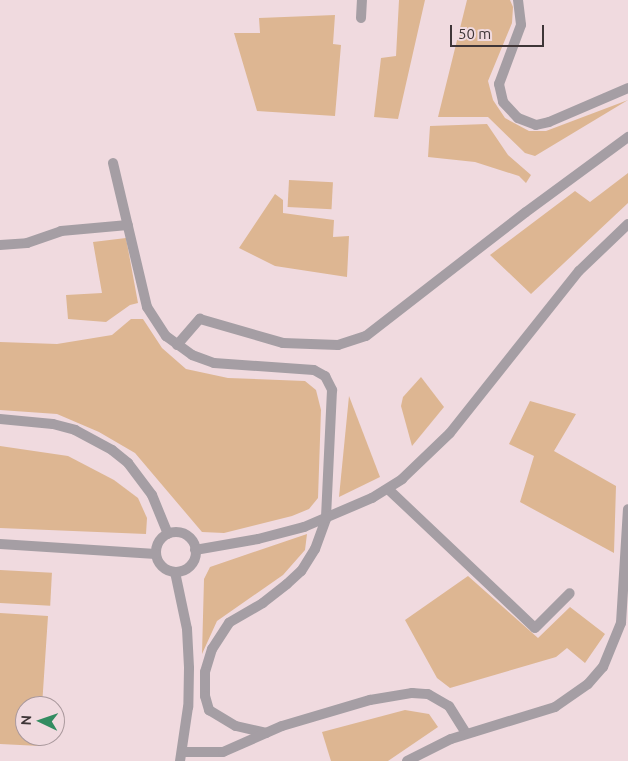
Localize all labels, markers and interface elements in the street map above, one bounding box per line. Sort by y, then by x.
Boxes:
scale bar [453,15,547,47]
text: 50 m [458,25,491,42]
north arrow [15,696,65,746]
text: N [18,715,34,726]

